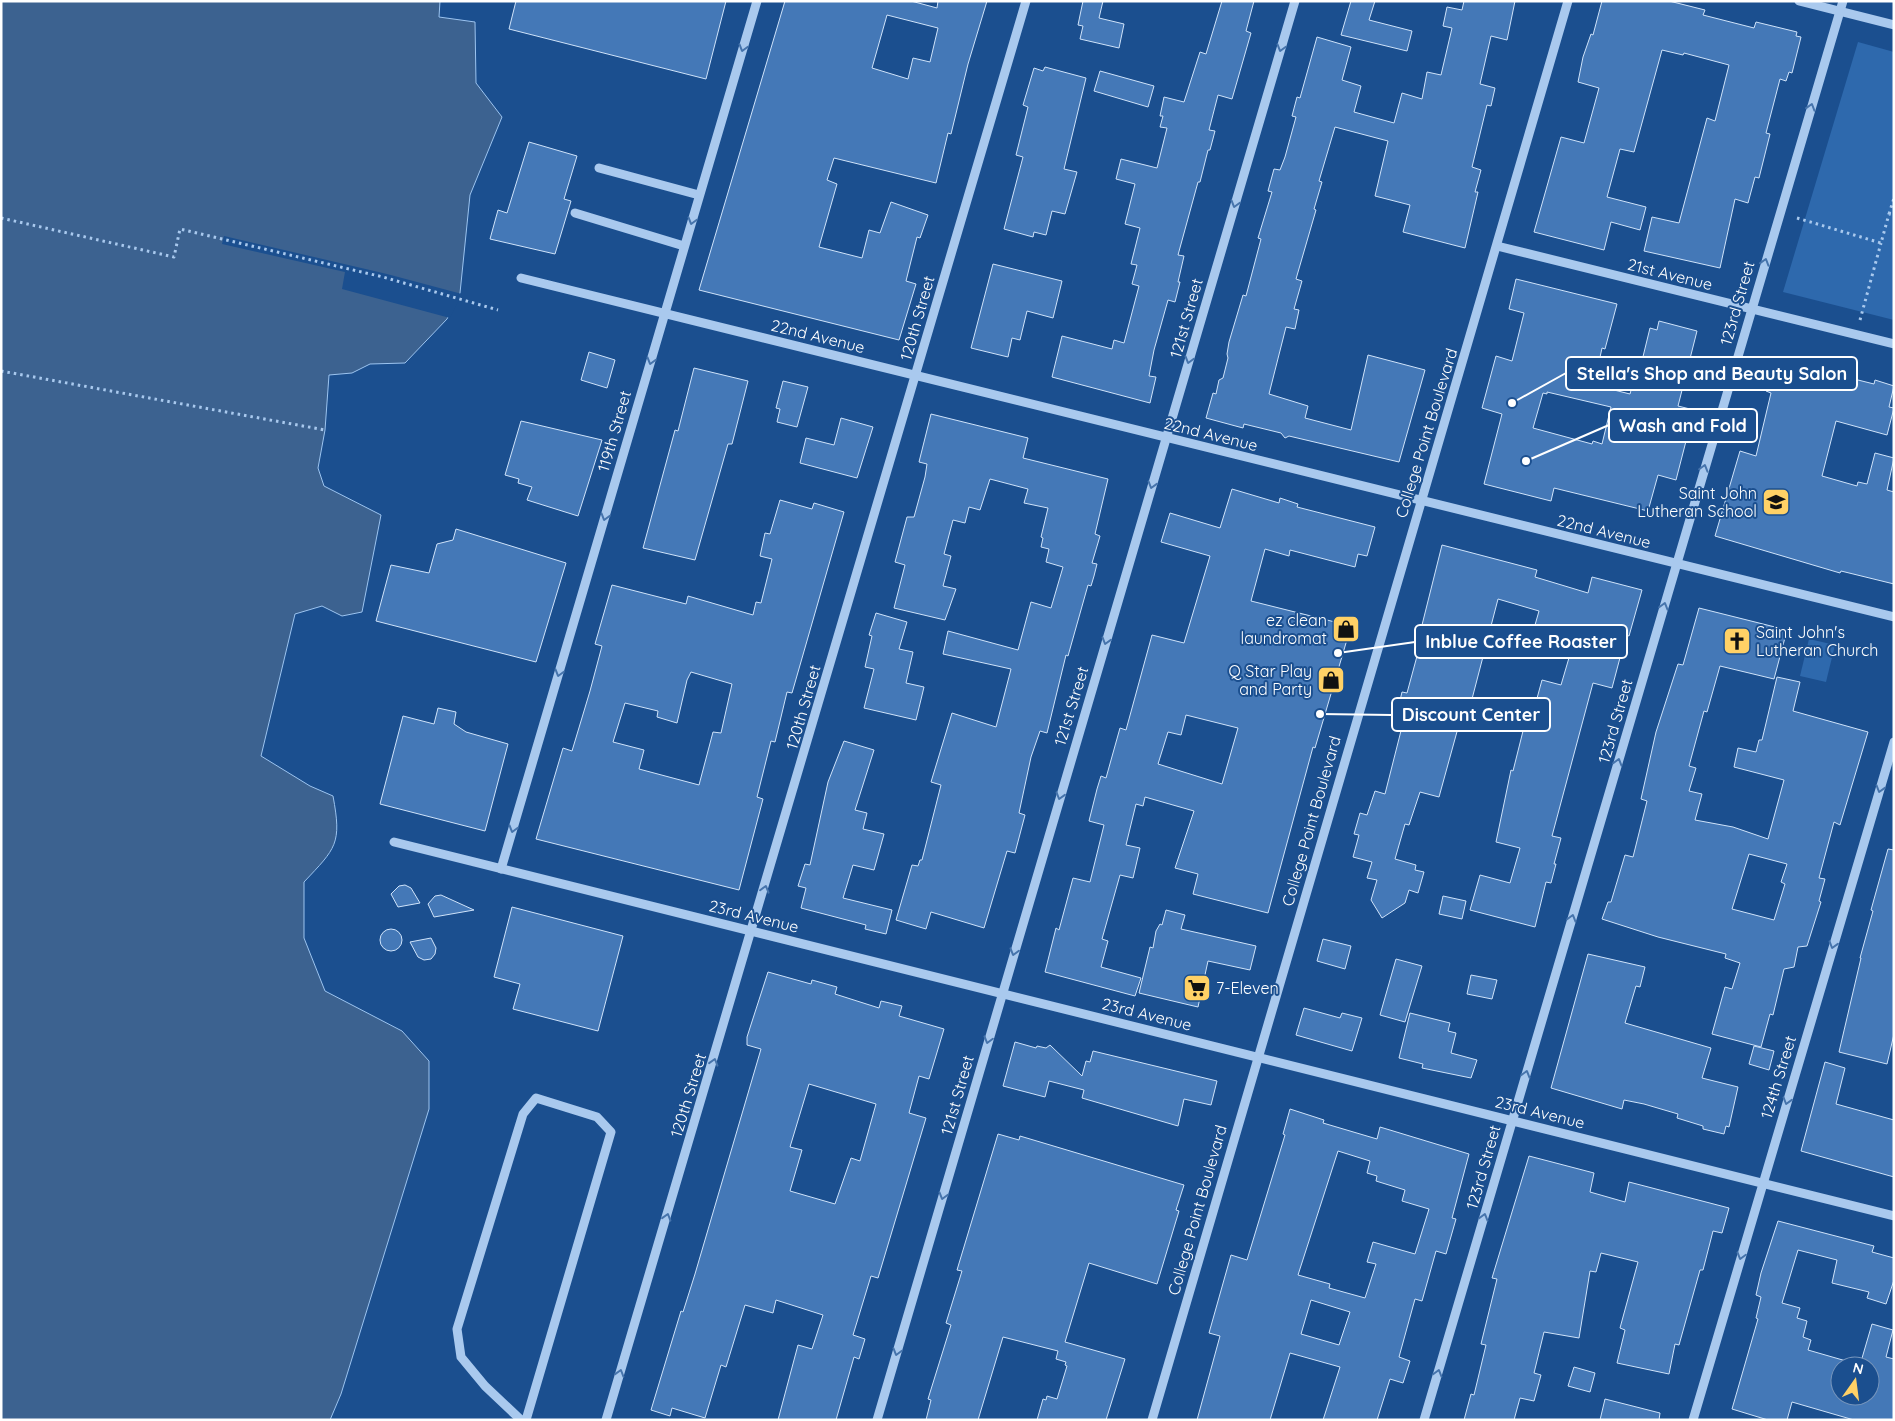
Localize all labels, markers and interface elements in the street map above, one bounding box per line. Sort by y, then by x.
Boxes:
one-way arrow [738,43,748,52]
one-way arrow [1277,43,1287,52]
one-way arrow [1806,103,1816,111]
one-way arrow [1231,199,1241,207]
one-way arrow [687,216,697,224]
street label: 21st Avenue [1625,254,1715,294]
street label: 123rd Street [1715,259,1759,347]
one-way arrow [1759,259,1769,267]
street label: 120th Street [895,273,939,363]
street label: 121st Street [1165,276,1207,360]
street label: 22nd Avenue [769,315,867,357]
street label: College Point Boulevard [1391,346,1461,520]
one-way arrow [1185,355,1195,363]
one-way arrow [646,356,656,365]
callout: Stella's Shop and Beauty Salon [1566,357,1857,390]
text: Stella's Shop and Beauty Salon [1577,362,1847,385]
street label: 119th Street [593,388,635,474]
callout: Wash and Fold [1609,409,1757,442]
street label: 22nd Avenue [1162,413,1260,455]
text: Wash and Fold [1619,414,1747,437]
one-way arrow [1699,464,1709,472]
one-way arrow [1148,480,1158,488]
place label: Saint John Lutheran School [1637,483,1757,521]
school or university icon: Saint John Lutheran School [1761,487,1791,517]
street label: 22nd Avenue [1555,510,1653,552]
one-way arrow [600,512,610,520]
one-way arrow [1658,603,1668,611]
place label: ez clean laundromat [1241,610,1327,648]
shop icon: ez clean laundromat [1331,614,1361,644]
place label: Saint John's Lutheran Church [1756,622,1878,660]
callout: Inblue Coffee Roaster [1415,625,1627,658]
church icon: Saint John's Lutheran Church [1722,626,1752,656]
text: Inblue Coffee Roaster [1425,630,1617,653]
one-way arrow [1102,636,1112,644]
place label: Q Star Play and Party [1229,661,1312,699]
street label: 120th Street [781,662,825,752]
street label: 121st Street [1049,664,1093,748]
shop icon: Q Star Play and Party [1316,665,1346,695]
one-way arrow [554,668,564,676]
street label: 123rd Street [1593,677,1637,765]
callout: Discount Center [1392,698,1550,731]
text: Discount Center [1402,703,1540,726]
street label: College Point Boulevard [1277,734,1345,908]
one-way arrow [1612,758,1622,767]
one-way arrow [1875,785,1885,793]
one-way arrow [1055,792,1065,800]
one-way arrow [508,824,518,832]
one-way arrow [759,885,769,894]
street label: 23rd Avenue [707,895,801,937]
one-way arrow [1566,914,1576,923]
one-way arrow [1829,940,1839,949]
one-way arrow [1009,948,1019,956]
supermarket icon: 7-Eleven [1182,973,1212,1003]
place label: 7-Eleven [1216,978,1279,998]
street label: 23rd Avenue [1100,993,1194,1035]
street label: 124th Street [1756,1033,1800,1121]
one-way arrow [984,1036,994,1044]
street label: 120th Street [666,1051,710,1139]
street label: 121st Street [936,1053,978,1137]
one-way arrow [708,1058,718,1066]
one-way arrow [1520,1070,1530,1078]
street label: 23rd Avenue [1493,1091,1587,1133]
one-way arrow [1782,1096,1792,1104]
street label: College Point Boulevard [1163,1123,1231,1297]
street label: 123rd Street [1461,1123,1505,1211]
one-way arrow [938,1191,948,1200]
one-way arrow [1478,1213,1488,1222]
one-way arrow [662,1214,672,1222]
one-way arrow [1736,1252,1746,1260]
one-way arrow [892,1347,902,1356]
north arrow [1830,1356,1880,1406]
text: N [1851,1358,1865,1378]
one-way arrow [615,1369,625,1378]
one-way arrow [1433,1369,1443,1378]

